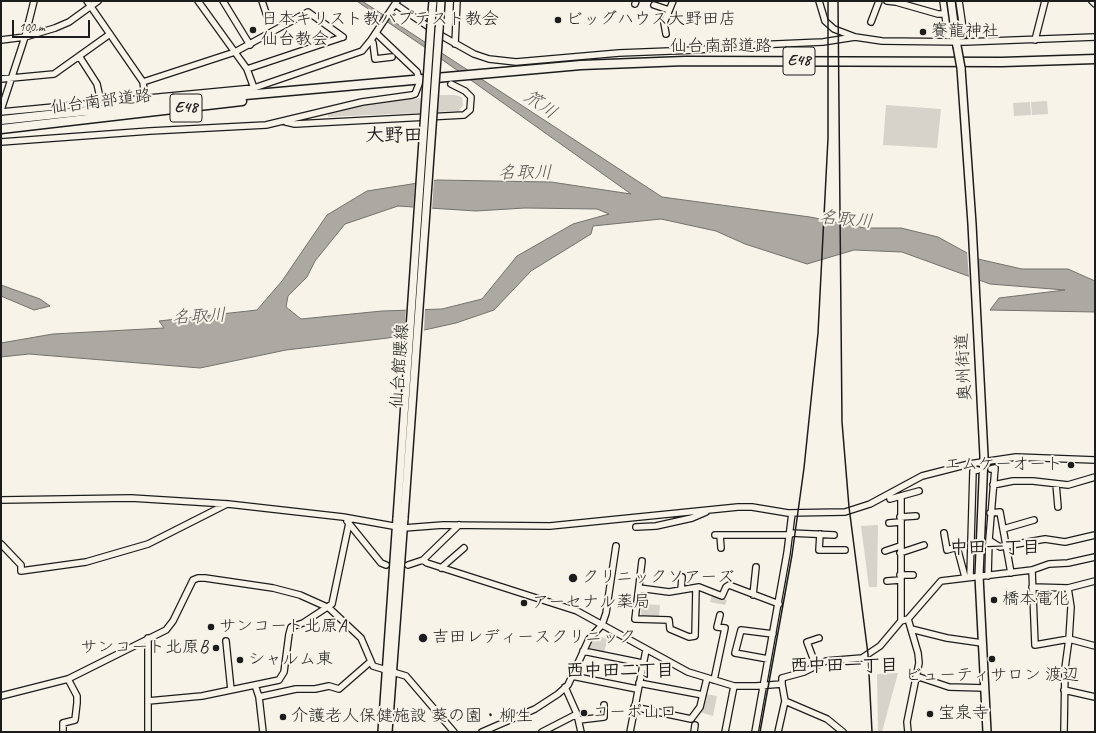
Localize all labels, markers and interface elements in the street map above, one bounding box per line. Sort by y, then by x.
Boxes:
place label: 日本キリスト教バプテスト教会 仙台教会 [261,10,499,50]
place label: ビッグハウス大野田店 [566,10,736,30]
scale bar [14,12,92,38]
marker: ビッグハウス大野田店 [553,15,563,25]
text: 100 m [19,19,45,35]
place label: 賽龍神社 [931,22,999,42]
marker: 日本キリスト教バプテスト教会 仙台教会 [248,25,258,35]
marker: 賽龍神社 [918,27,928,37]
street label: 仙台南部道路 [670,37,772,57]
road number: E48 [783,47,815,75]
street label: 仙台南部道路 [49,86,153,118]
water label: 笊川 [519,86,561,124]
road number: E48 [170,94,202,122]
district label: 大野田 [366,125,422,147]
water label: 名取川 [498,162,552,184]
water label: 名取川 [818,207,874,233]
water label: 名取川 [171,305,227,329]
street label: 仙台館腰線 [387,323,413,409]
street label: 奥州街道 [952,333,976,401]
place label: エムケーオート [944,455,1063,475]
marker: エムケーオート [1066,460,1076,470]
district label: 中田一丁目 [950,537,1040,559]
place label: クリニックソアーズ [582,568,734,588]
marker: クリニックソアーズ [567,572,579,584]
place label: 橋本電化 [1002,590,1070,610]
place label: アーセナル薬局 [532,593,650,613]
marker: 橋本電化 [989,595,999,605]
marker: アーセナル薬局 [519,598,529,608]
place label: サンコート北原A [219,617,347,637]
marker: サンコート北原A [206,622,216,632]
place label: 吉田レディースクリニック [432,628,636,648]
marker: 吉田レディースクリニック [417,632,429,644]
place label: サンコート北原B [80,638,208,658]
marker: サンコート北原B [211,643,221,653]
place label: シャルム東 [248,650,333,670]
marker: ビューティサロン 渡辺 [987,654,997,664]
marker: シャルム東 [235,655,245,665]
district label: 西中田一丁目 [790,655,898,677]
district label: 西中田二丁目 [566,660,674,682]
place label: ビューティサロン 渡辺 [905,666,1079,686]
place label: コーポ山口 [592,703,677,723]
place label: 宝泉寺 [938,704,989,724]
place label: 介護老人保健施設 葵の園・柳生 [291,707,533,727]
marker: コーポ山口 [579,708,589,718]
marker: 宝泉寺 [925,709,935,719]
marker: 介護老人保健施設 葵の園・柳生 [278,712,288,722]

